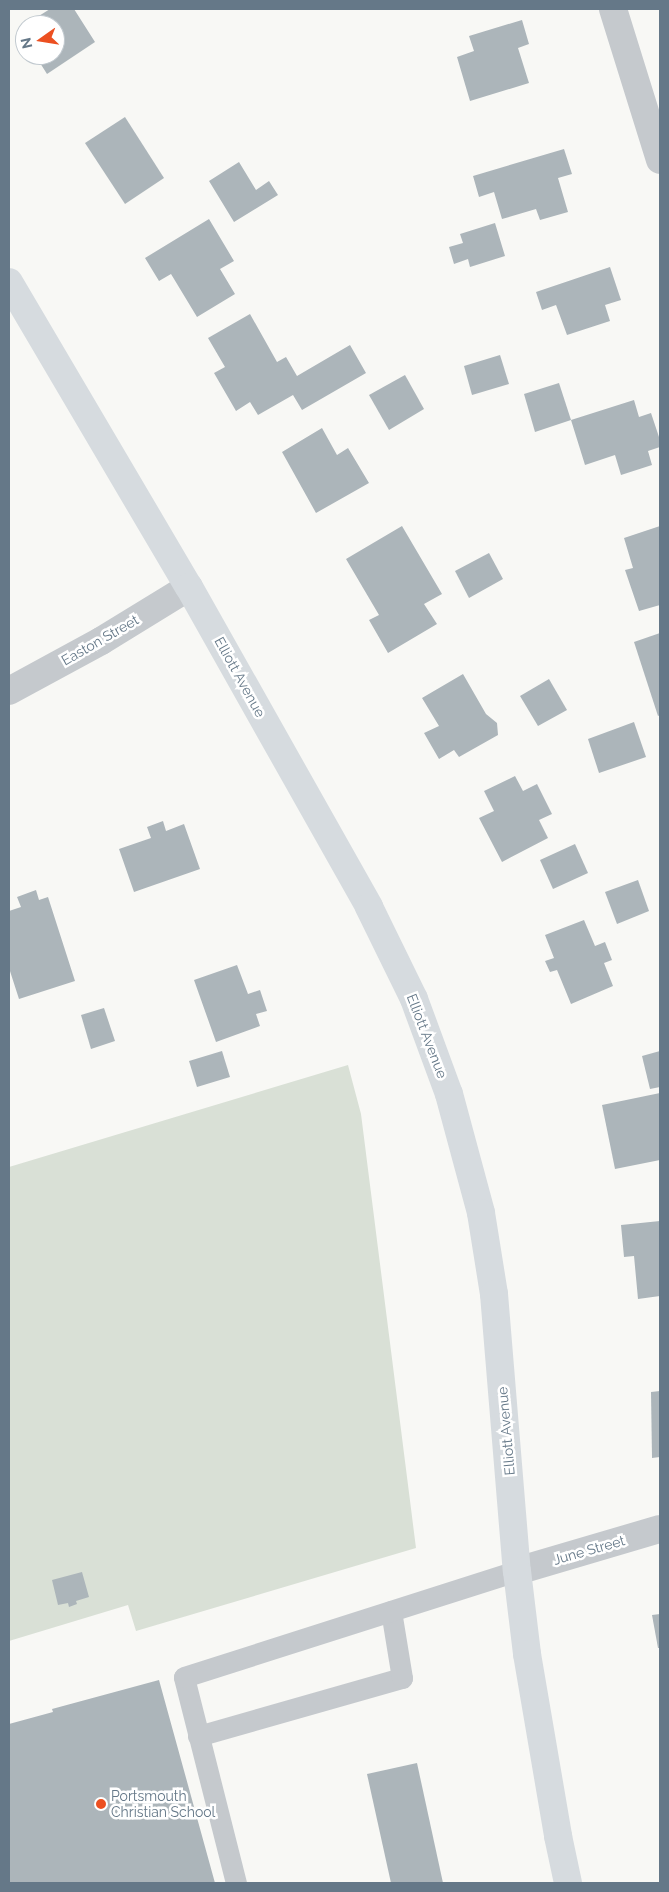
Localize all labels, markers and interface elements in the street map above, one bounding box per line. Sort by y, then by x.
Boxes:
north arrow [15,15,65,65]
text: N [17,36,35,50]
street label: Easton Street [58,611,142,669]
street label: Elliott Avenue [211,634,269,720]
street label: Elliott Avenue [403,991,451,1081]
street label: Elliott Avenue [494,1386,518,1476]
street label: June Street [551,1532,627,1568]
place label: Portsmouth Christian School [111,1788,215,1820]
marker: Portsmouth Christian School [95,1798,107,1810]

